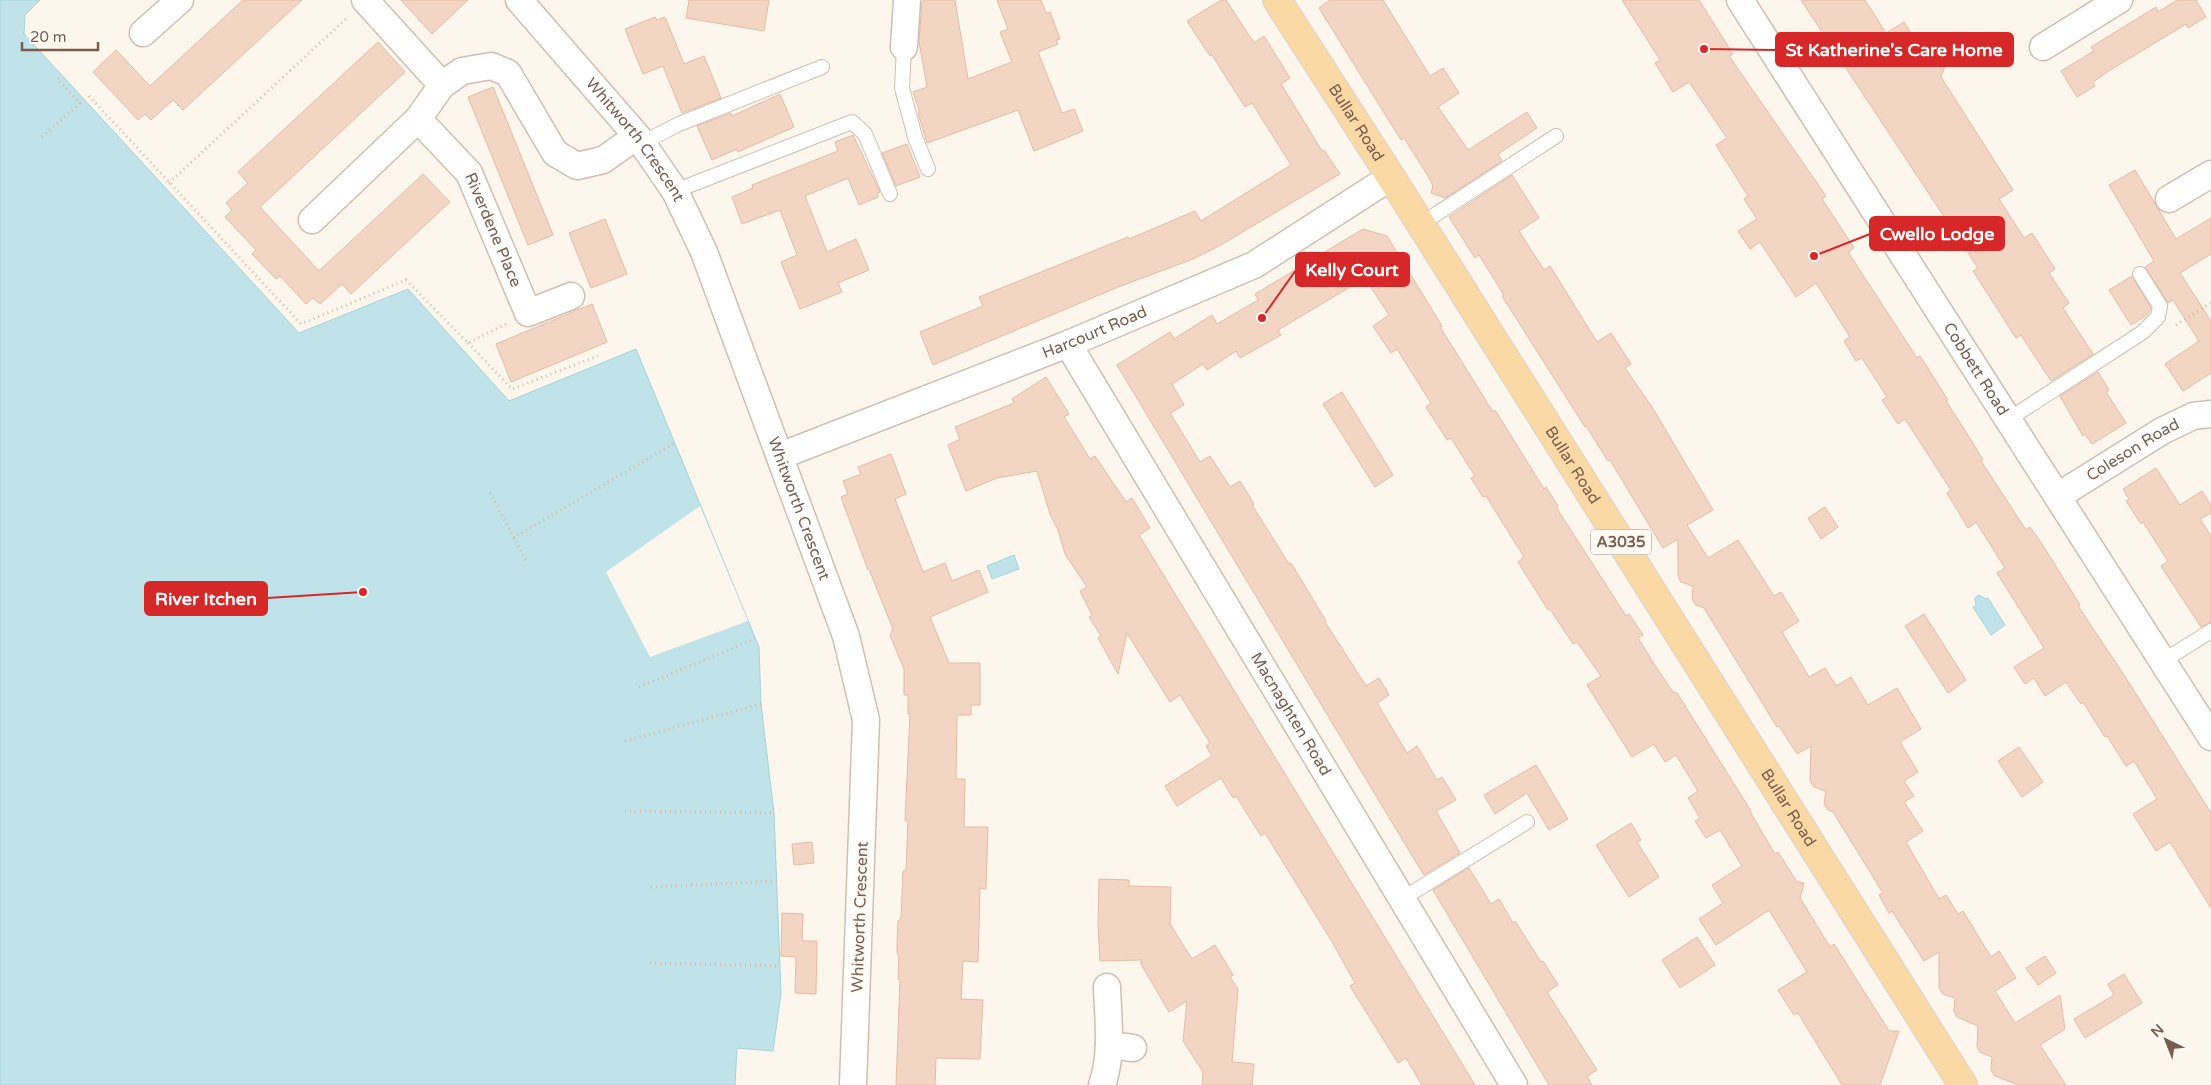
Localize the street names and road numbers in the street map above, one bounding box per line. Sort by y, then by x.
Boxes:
street label: Whitworth Crescent [581,74,689,205]
street label: Bullar Road [1324,80,1388,165]
street label: Riverdene Place [460,170,526,290]
street label: Harcourt Road [1039,302,1150,363]
street label: Cobbett Road [1939,319,2013,419]
street label: Coleson Road [2083,414,2183,486]
street label: Bullar Road [1540,422,1604,508]
street label: Whitworth Crescent [763,434,835,583]
road number: A3035 [1591,530,1651,554]
street label: Macnaghten Road [1246,649,1336,780]
street label: Bullar Road [1756,765,1820,850]
street label: Whitworth Crescent [847,841,873,993]

